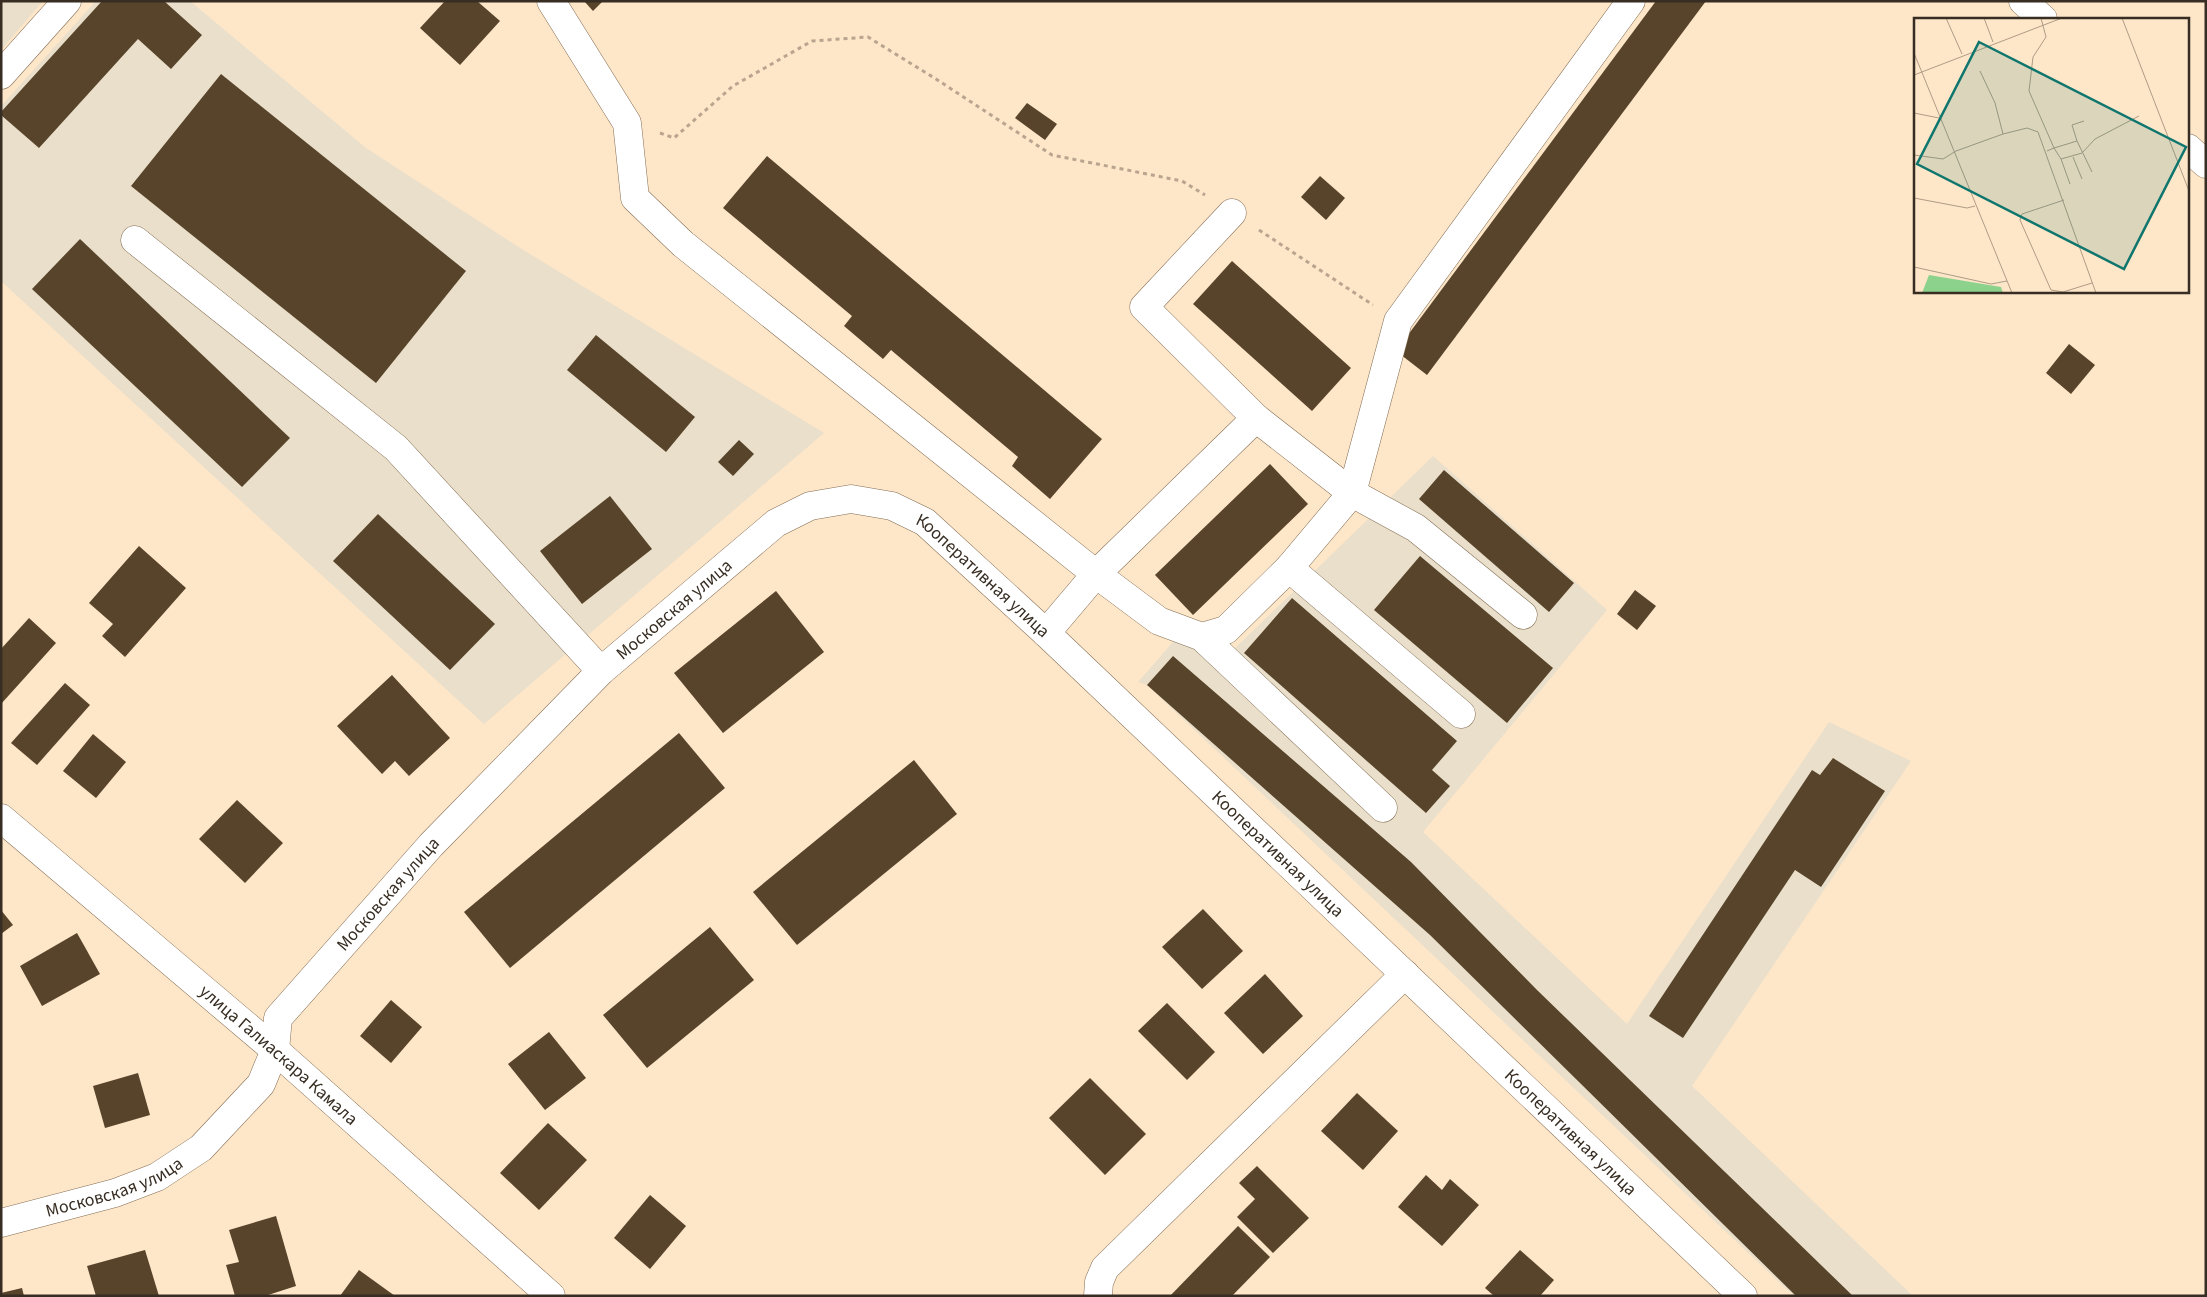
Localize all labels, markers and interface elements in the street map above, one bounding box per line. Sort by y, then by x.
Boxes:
inset map [1914,18,2190,292]
street label: Кооперативная улица [912,507,1055,644]
street label: Московская улица [611,553,738,666]
street label: Кооперативная улица [1206,785,1350,923]
street label: Московская улица [331,831,445,957]
street label: улица Галиаскара Камала [194,979,363,1131]
street label: Кооперативная улица [1499,1064,1642,1202]
street label: Московская улица [43,1151,188,1224]

